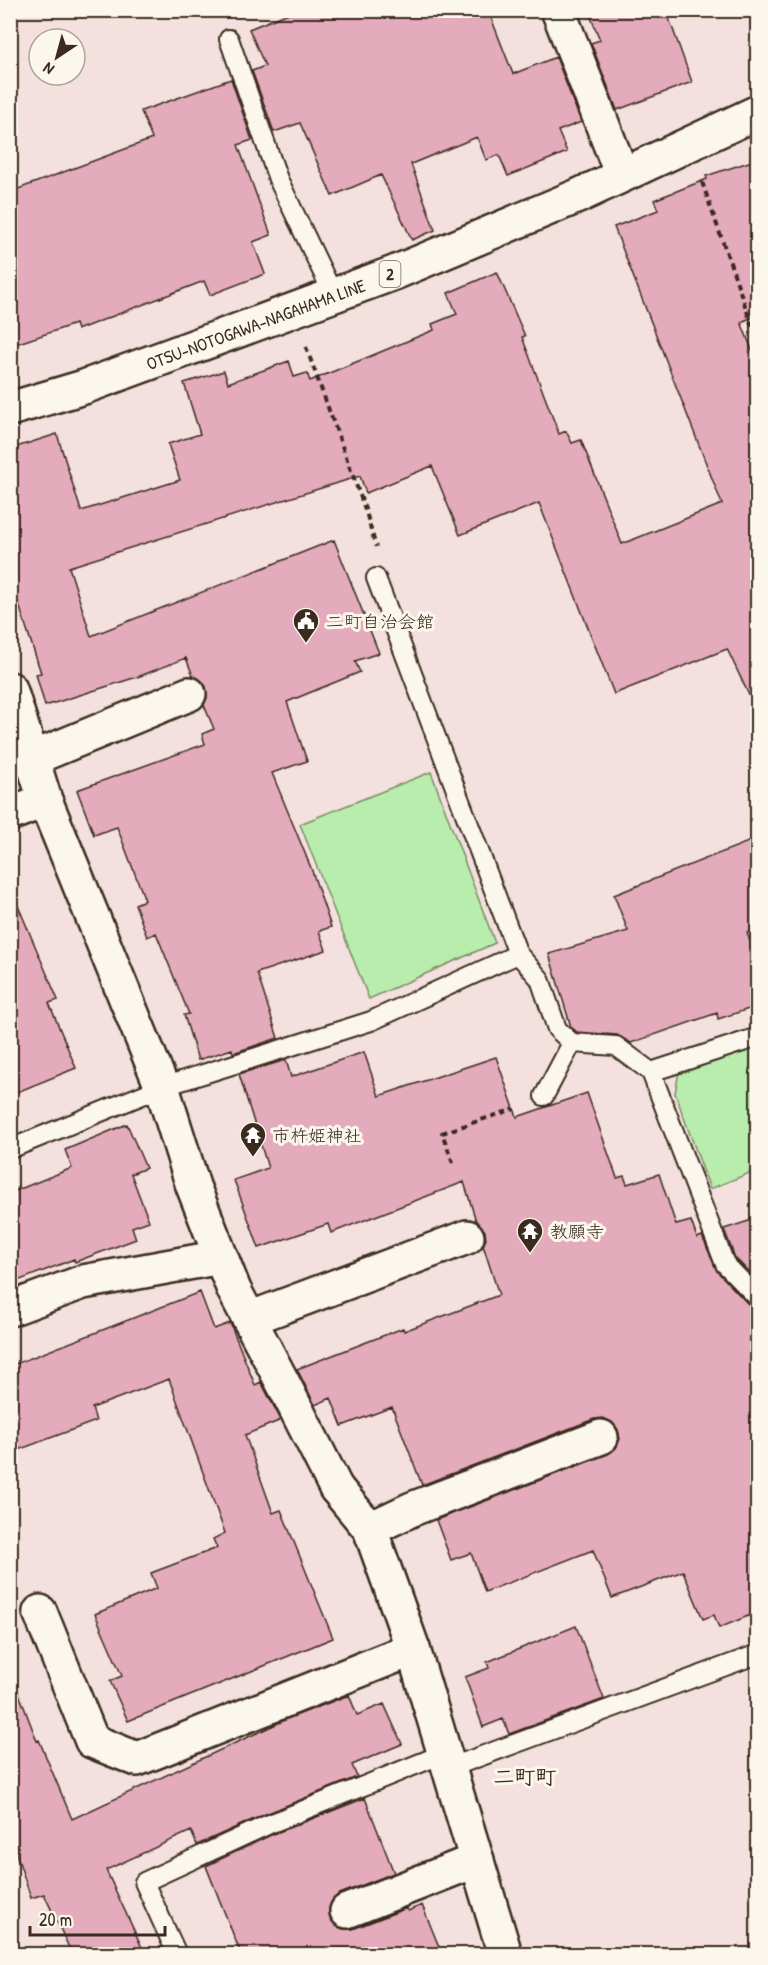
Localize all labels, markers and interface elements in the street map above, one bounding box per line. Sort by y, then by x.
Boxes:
north arrow [27,27,87,87]
text: N [38,57,58,81]
road number: 2 [380,261,400,287]
street label: OTSU-NOTOGAWA-NAGAHAMA LINE [142,272,369,376]
public building icon: 二町自治会館 [291,606,321,644]
place label: 二町自治会館 [326,609,434,634]
temple icon: 市杵姫神社 [238,1120,268,1158]
place label: 市杵姫神社 [272,1123,362,1148]
temple icon: 教願寺 [515,1216,545,1254]
place label: 教願寺 [550,1219,604,1244]
district label: 二町町 [494,1762,557,1791]
scale bar [30,1899,165,1937]
text: 20 m [39,1907,72,1932]

